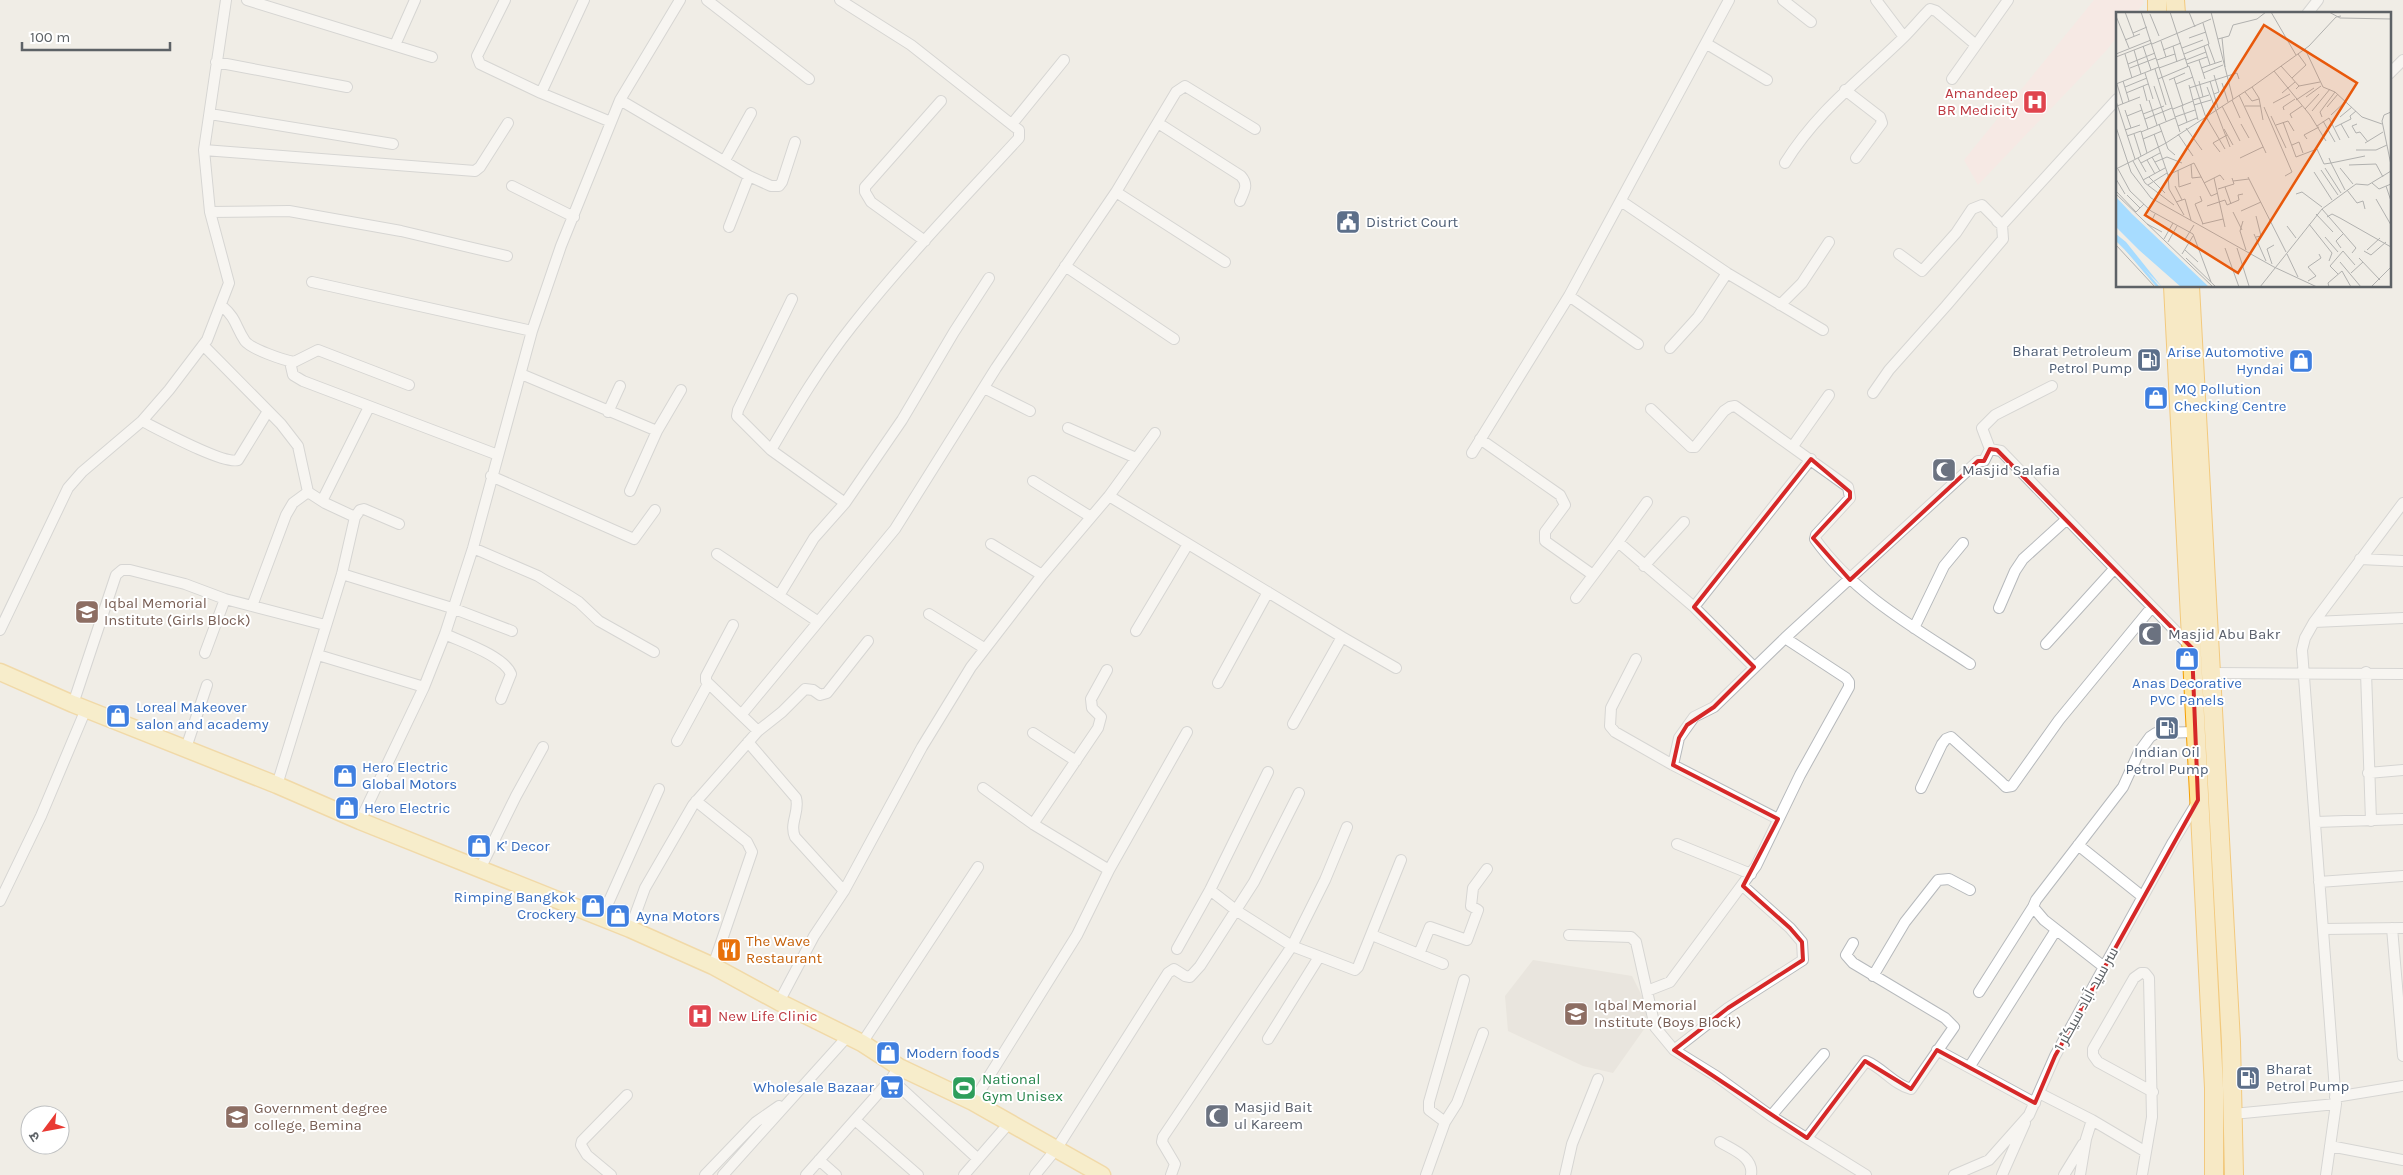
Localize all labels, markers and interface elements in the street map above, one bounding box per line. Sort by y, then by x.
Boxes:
inset map [2116,12,2390,288]
scale bar [22,20,170,52]
text: 100 m [30,28,70,46]
place label: Amandeep BR Medicity [1937,84,2018,119]
hospital icon: Amandeep BR Medicity [2022,89,2048,115]
public building icon: District Court [1335,209,1361,235]
place label: District Court [1366,213,1459,231]
place label: Bharat Petroleum Petrol Pump [2012,342,2132,377]
place label: Arise Automotive Hyndai [2167,343,2284,378]
fuel station icon: Bharat Petroleum Petrol Pump [2136,347,2162,373]
shop icon: Arise Automotive Hyndai [2288,348,2314,374]
place label: MQ Pollution Checking Centre [2174,380,2286,415]
shop icon: MQ Pollution Checking Centre [2143,385,2169,411]
mosque icon: Masjid Salafia [1931,457,1957,483]
place label: Masjid Salafia [1962,461,2060,479]
place label: Iqbal Memorial Institute (Girls Block) [104,594,251,629]
school or university icon: Iqbal Memorial Institute (Girls Block) [74,599,100,625]
mosque icon: Masjid Abu Bakr [2137,621,2163,647]
place label: Masjid Abu Bakr [2168,625,2281,643]
shop icon: Anas Decorative PVC Panels [2174,646,2200,672]
place label: Anas Decorative PVC Panels [2132,674,2242,709]
place label: Loreal Makeover salon and academy [136,698,269,733]
shop icon: Loreal Makeover salon and academy [105,703,131,729]
fuel station icon: Indian Oil Petrol Pump [2154,715,2180,741]
place label: Indian Oil Petrol Pump [2125,743,2209,778]
place label: Hero Electric Global Motors [362,758,457,793]
shop icon: Hero Electric Global Motors [332,763,358,789]
shop icon: Hero Electric [334,795,360,821]
place label: Hero Electric [364,799,450,817]
shop icon: K' Decor [466,833,492,859]
place label: K' Decor [496,837,550,855]
place label: Rimping Bangkok Crockery [454,888,576,923]
shop icon: Rimping Bangkok Crockery [580,893,606,919]
shop icon: Ayna Motors [605,903,631,929]
place label: Ayna Motors [636,907,720,925]
place label: The Wave Restaurant [746,932,822,967]
restaurant icon: The Wave Restaurant [716,937,742,963]
street label: سر سید آباد سیکٹر 1 [2050,944,2122,1054]
place label: Iqbal Memorial Institute (Boys Block) [1594,996,1741,1031]
school or university icon: Iqbal Memorial Institute (Boys Block) [1563,1001,1589,1027]
hospital icon: New Life Clinic [687,1003,713,1029]
place label: New Life Clinic [718,1007,817,1025]
shop icon: Modern foods [875,1040,901,1066]
place label: Modern foods [906,1044,1000,1062]
place label: Bharat Petrol Pump [2266,1060,2349,1095]
fuel station icon: Bharat Petrol Pump [2235,1065,2261,1091]
place label: National Gym Unisex [982,1070,1063,1105]
supermarket icon: Wholesale Bazaar [879,1074,905,1100]
sports icon: National Gym Unisex [951,1075,977,1101]
place label: Wholesale Bazaar [753,1078,875,1096]
place label: Masjid Bait ul Kareem [1234,1098,1313,1133]
place label: Government degree college, Bemina [254,1099,387,1134]
mosque icon: Masjid Bait ul Kareem [1204,1103,1230,1129]
school or university icon: Government degree college, Bemina [224,1104,250,1130]
north arrow [20,1105,70,1155]
text: उ [25,1128,44,1145]

